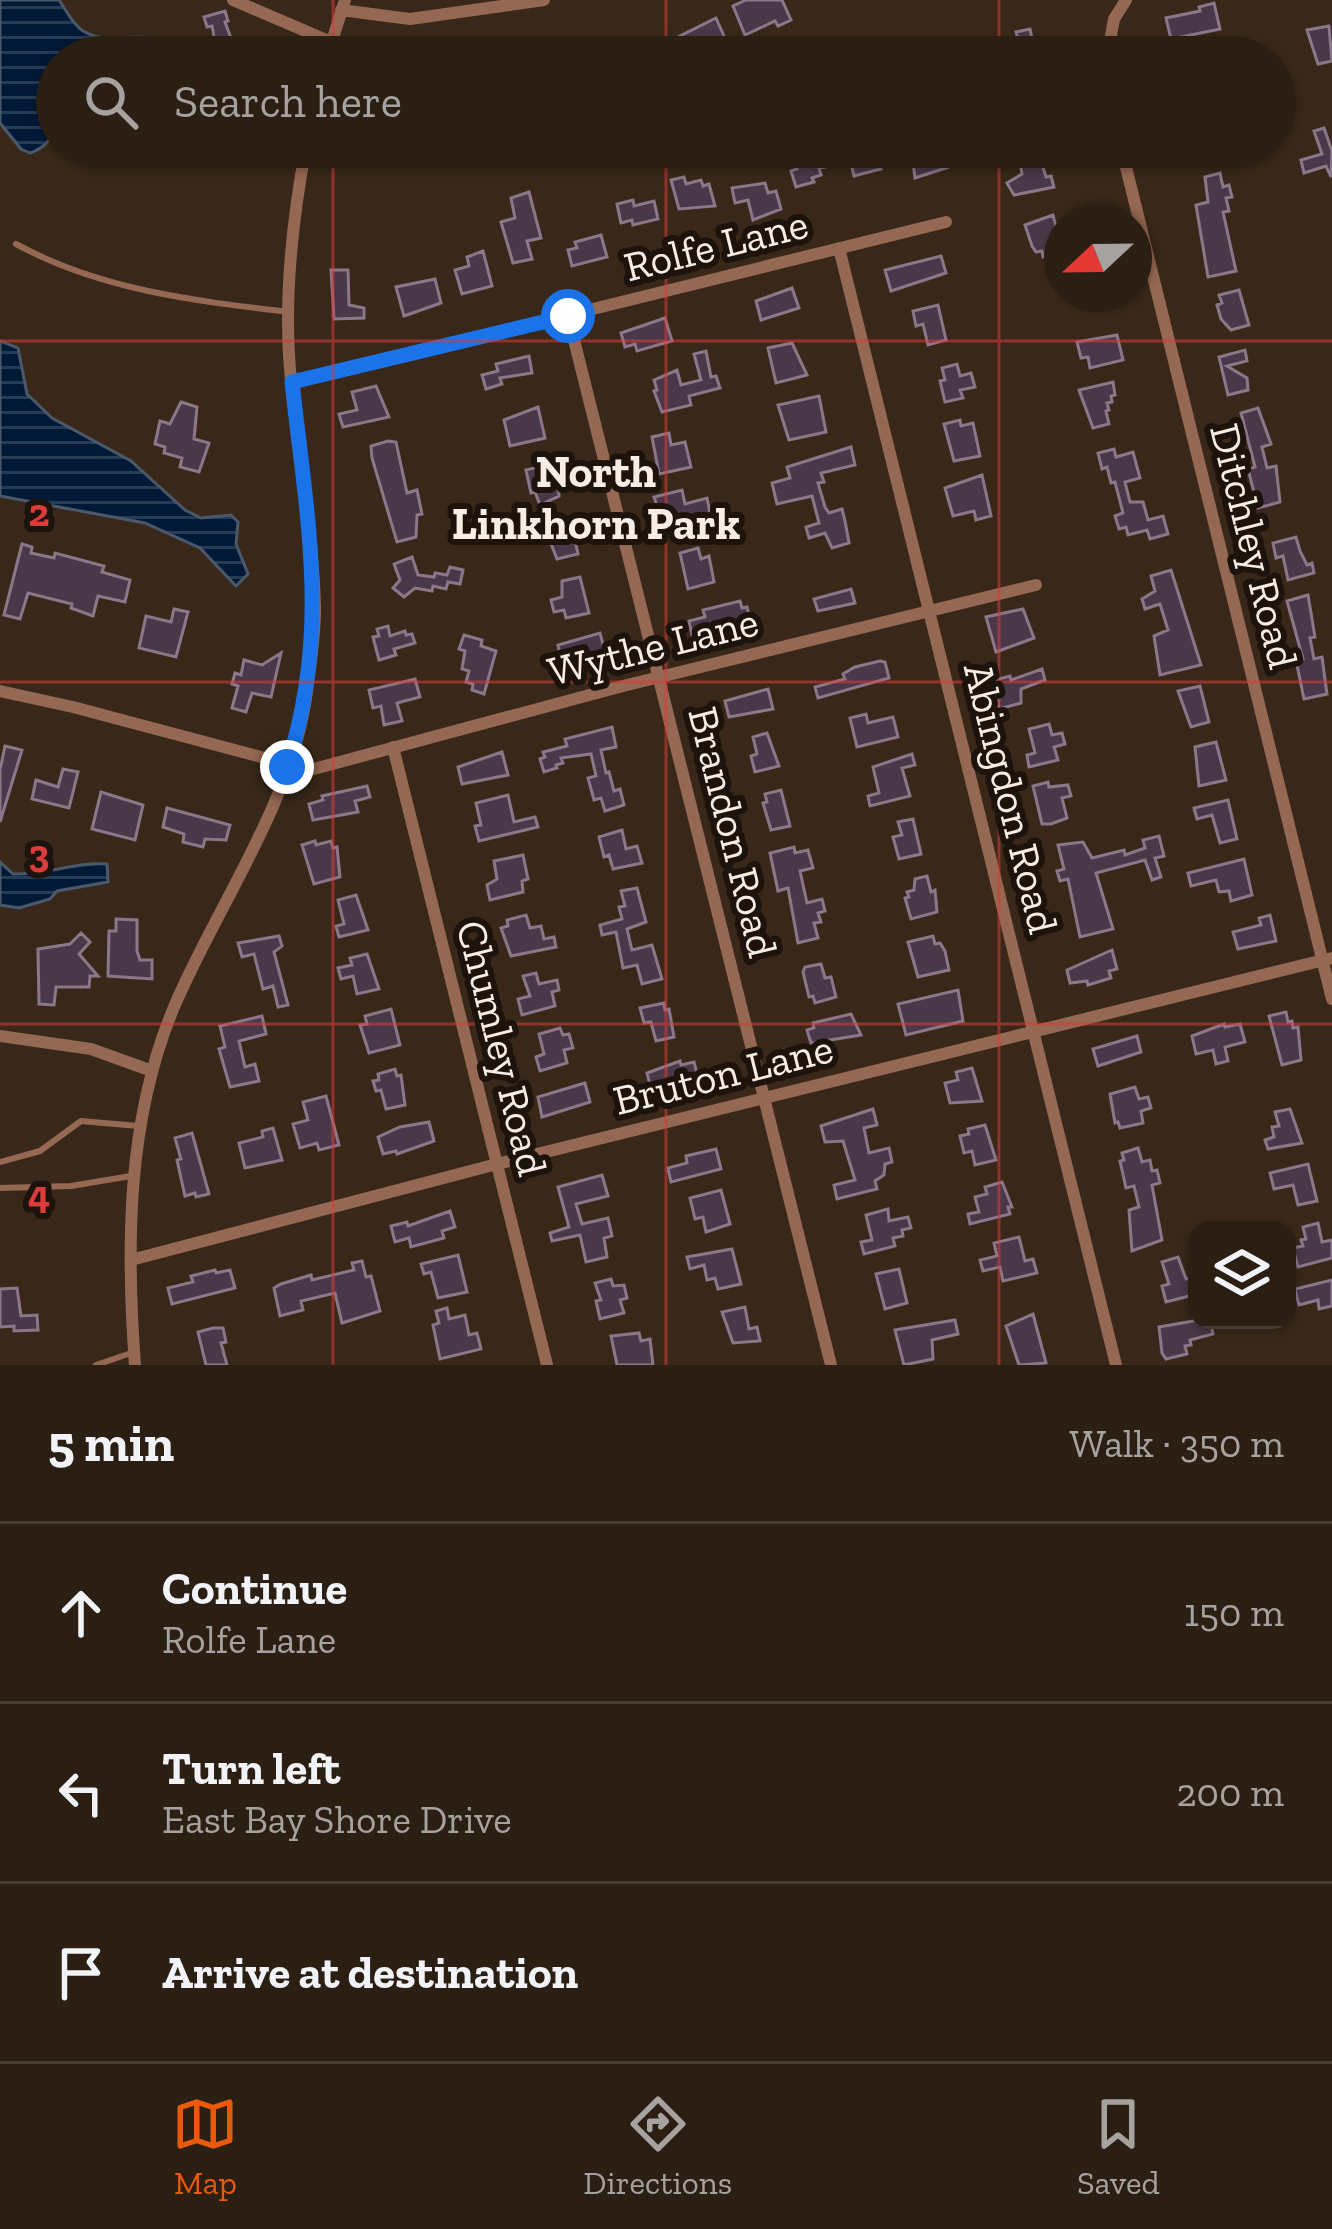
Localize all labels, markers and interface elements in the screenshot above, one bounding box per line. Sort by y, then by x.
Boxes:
search box [36,36,1296,168]
icon: search [78,69,144,135]
text: Search here [174,75,402,129]
street label: Rolfe Lane [619,198,813,292]
north arrow [1044,204,1152,312]
route start [541,289,595,343]
street label: Ditchley Road [1199,418,1309,674]
district label: North Linkhorn Park [452,445,740,551]
text: 2 [29,489,50,536]
street label: Wythe Lane [543,595,763,697]
street label: Abingdon Road [953,657,1069,939]
street label: Brandon Road [677,702,789,962]
route end [260,740,314,794]
text: 3 [29,830,49,877]
street label: Chumley Road [446,915,558,1181]
street label: Bruton Lane [608,1022,838,1126]
text: 4 [28,1171,50,1218]
map controls [1188,1221,1296,1329]
button: layers [1188,1221,1296,1329]
text: 5 min [48,1413,174,1474]
text: Walk · 350 m [1070,1420,1284,1467]
text: Continue [162,1562,347,1616]
icon: ahead [48,1580,114,1646]
text: 150 m [1184,1589,1284,1636]
text: Rolfe Lane [162,1616,336,1663]
text: Turn left [162,1742,340,1796]
icon: left [48,1760,114,1826]
text: 200 m [1176,1769,1284,1816]
text: East Bay Shore Drive [162,1796,512,1843]
icon: arrive [48,1940,114,2006]
text: Arrive at destination [162,1946,578,2000]
tab: Map [172,2091,238,2202]
tab: Directions [583,2091,732,2202]
tab: Saved [1077,2091,1160,2202]

